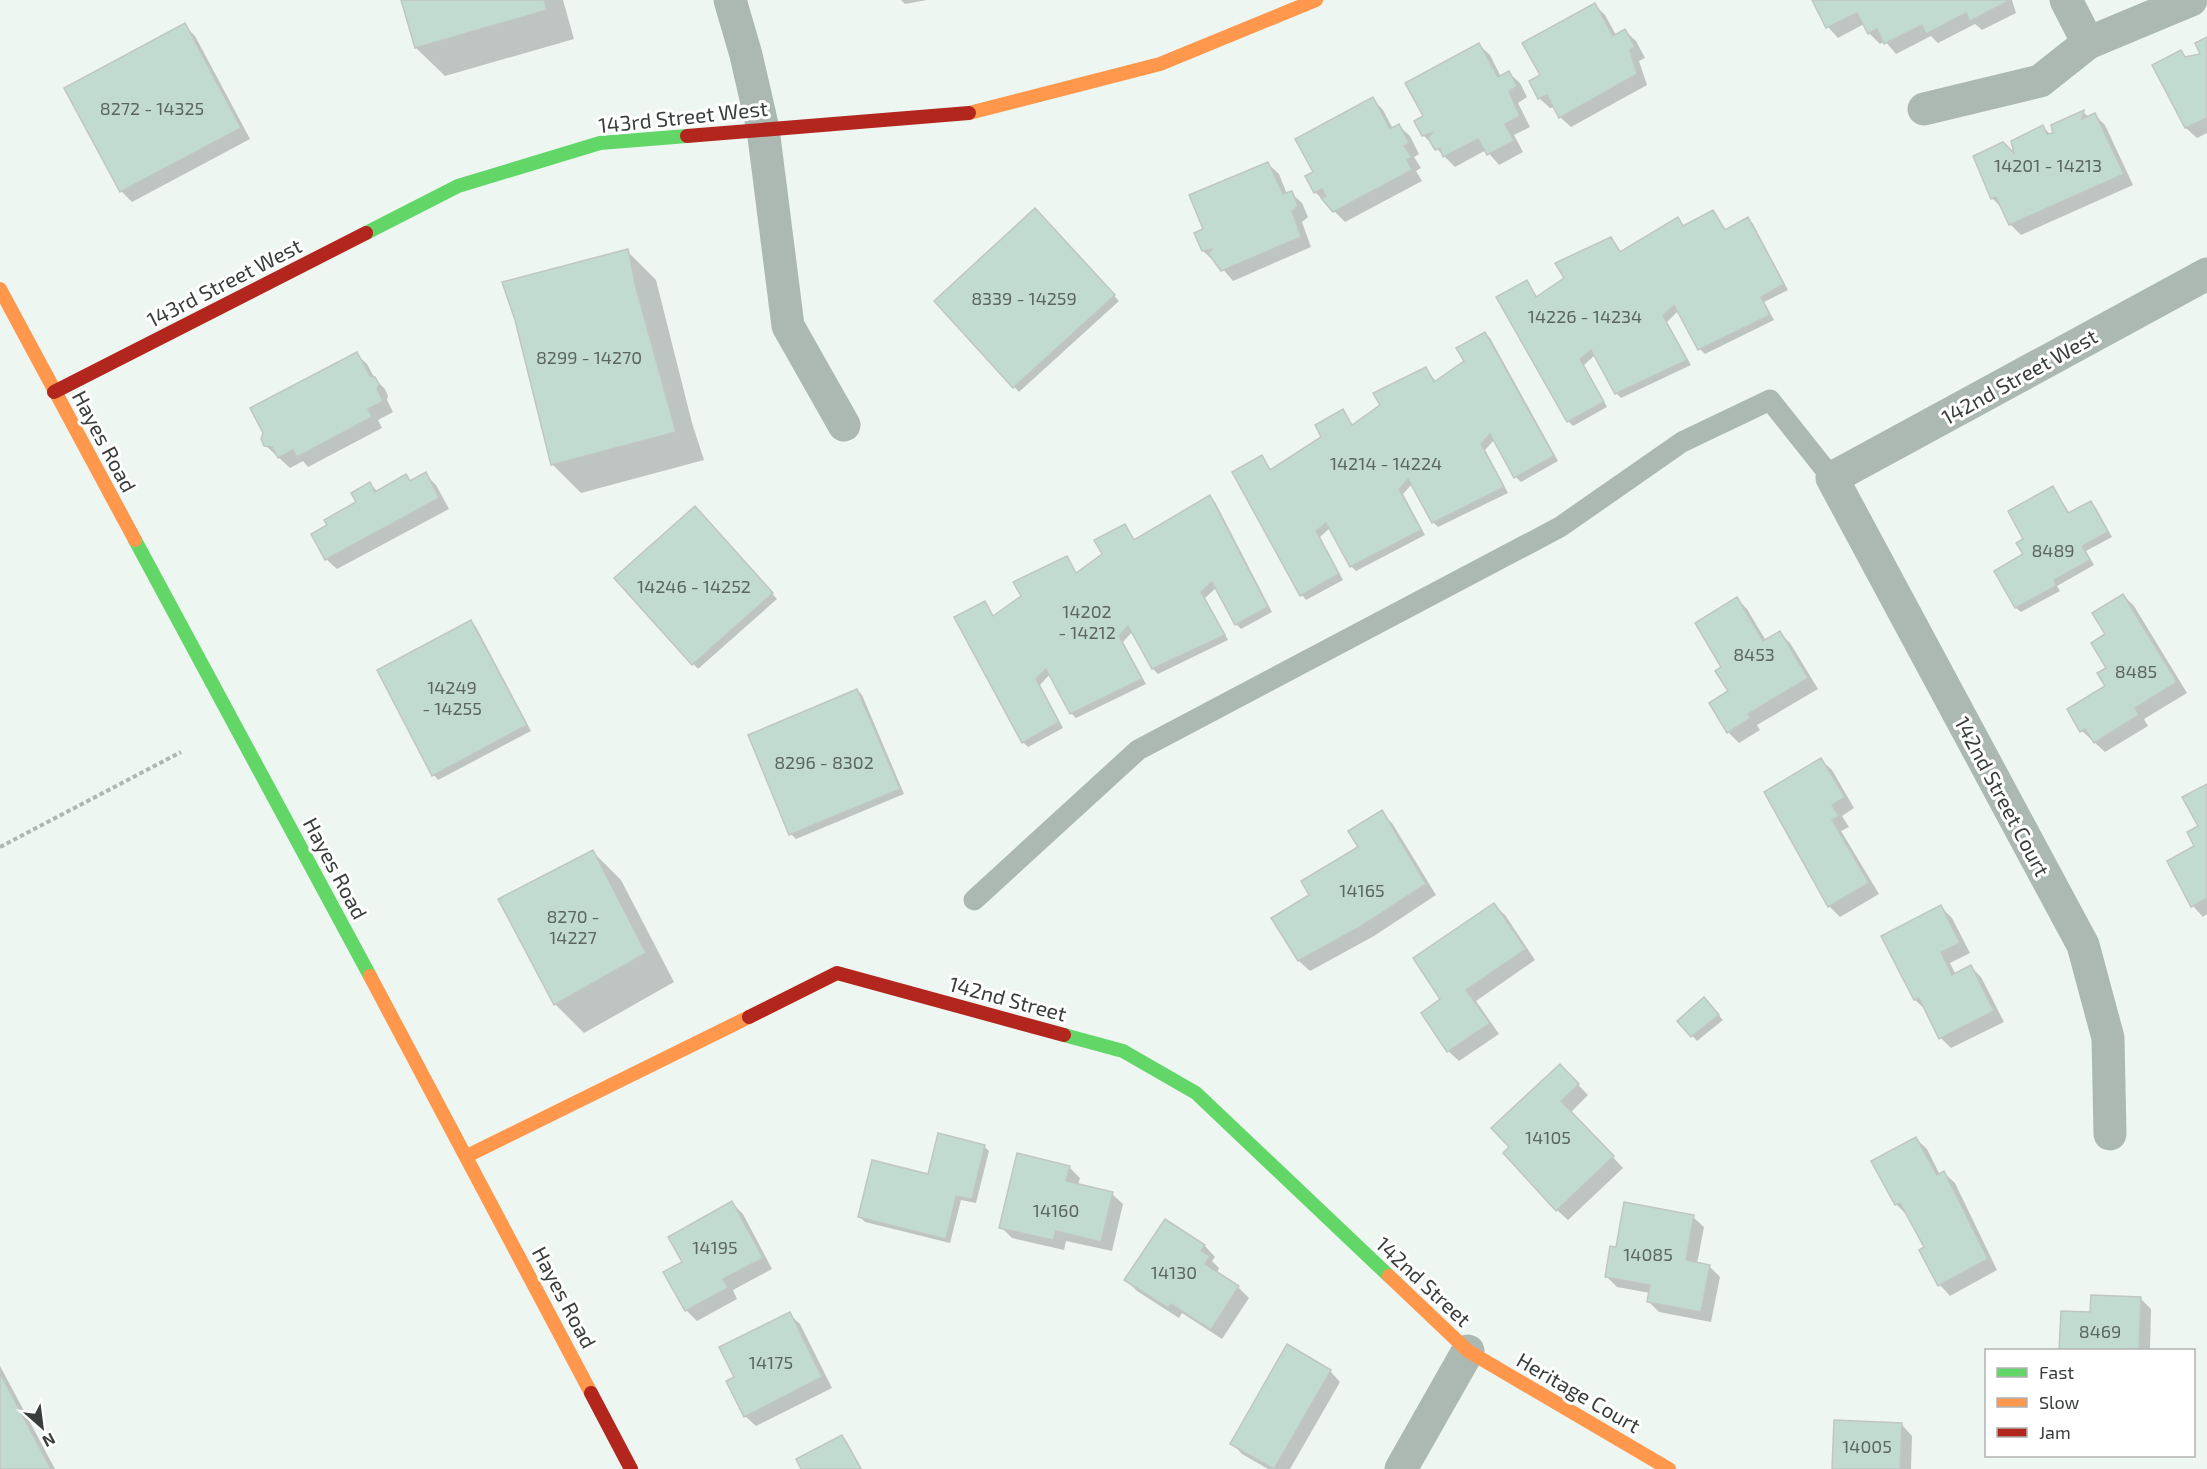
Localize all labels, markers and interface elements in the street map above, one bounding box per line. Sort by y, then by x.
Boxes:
street label: 143rd Street West [597,95,769,137]
house number: 8272 - 14325 [100,97,204,119]
house number: 14201 - 14213 [1994,154,2102,176]
street label: 143rd Street West [143,232,305,332]
house number: 8339 - 14259 [971,287,1077,309]
house number: 14226 - 14234 [1528,305,1642,327]
street label: 142nd Street West [1937,323,2101,429]
house number: 8299 - 14270 [536,346,642,368]
street label: Hayes Road [68,386,142,496]
house number: 14214 - 14224 [1330,452,1442,474]
house number: 8489 [2031,539,2075,561]
house number: 14246 - 14252 [637,575,751,597]
house number: 14202 - 14212 [1058,600,1116,643]
house number: 8453 [1733,643,1775,665]
house number: 8485 [2115,660,2157,682]
house number: 14249 - 14255 [422,676,482,719]
street label: 142nd Street Court [1950,712,2056,880]
house number: 8296 - 8302 [774,751,874,773]
street label: Hayes Road [299,813,373,923]
house number: 14165 [1339,879,1385,901]
house number: 8270 - 14227 [546,905,600,948]
street label: 142nd Street [947,970,1069,1026]
house number: 14105 [1525,1126,1571,1148]
house number: 14160 [1033,1199,1079,1221]
street label: 142nd Street [1371,1231,1477,1331]
house number: 14195 [692,1236,738,1258]
street label: Hayes Road [528,1242,602,1352]
house number: 14085 [1623,1243,1673,1265]
house number: 14130 [1151,1261,1197,1283]
house number: 8469 [2079,1320,2121,1342]
street label: Heritage Court [1513,1347,1645,1437]
legend [1985,1349,2195,1457]
house number: 14175 [749,1351,793,1373]
text: Fast [2039,1361,2074,1383]
text: Slow [2039,1391,2080,1413]
north arrow [12,1397,72,1457]
text: Jam [2039,1421,2071,1443]
text: N [40,1430,59,1452]
house number: 14005 [1842,1435,1892,1457]

